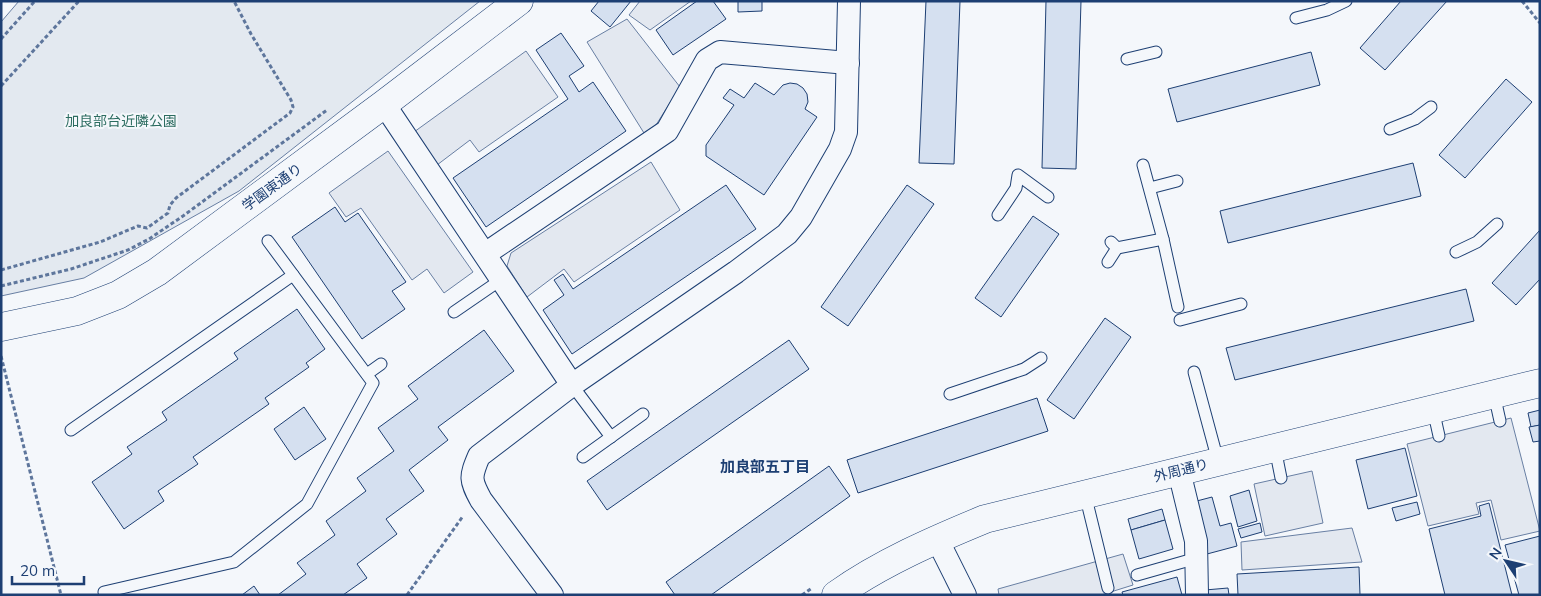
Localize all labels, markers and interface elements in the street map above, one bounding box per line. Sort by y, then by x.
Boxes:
park label: 加良部台近隣公園 [65,112,177,130]
street label: 学園東通り [238,159,306,215]
street label: 外周通り [1152,454,1210,486]
district label: 加良部五丁目 [720,457,810,476]
north arrow [1481,536,1531,586]
text: N [1485,544,1506,563]
scale bar [12,554,85,586]
text: 20 m [20,561,55,580]

